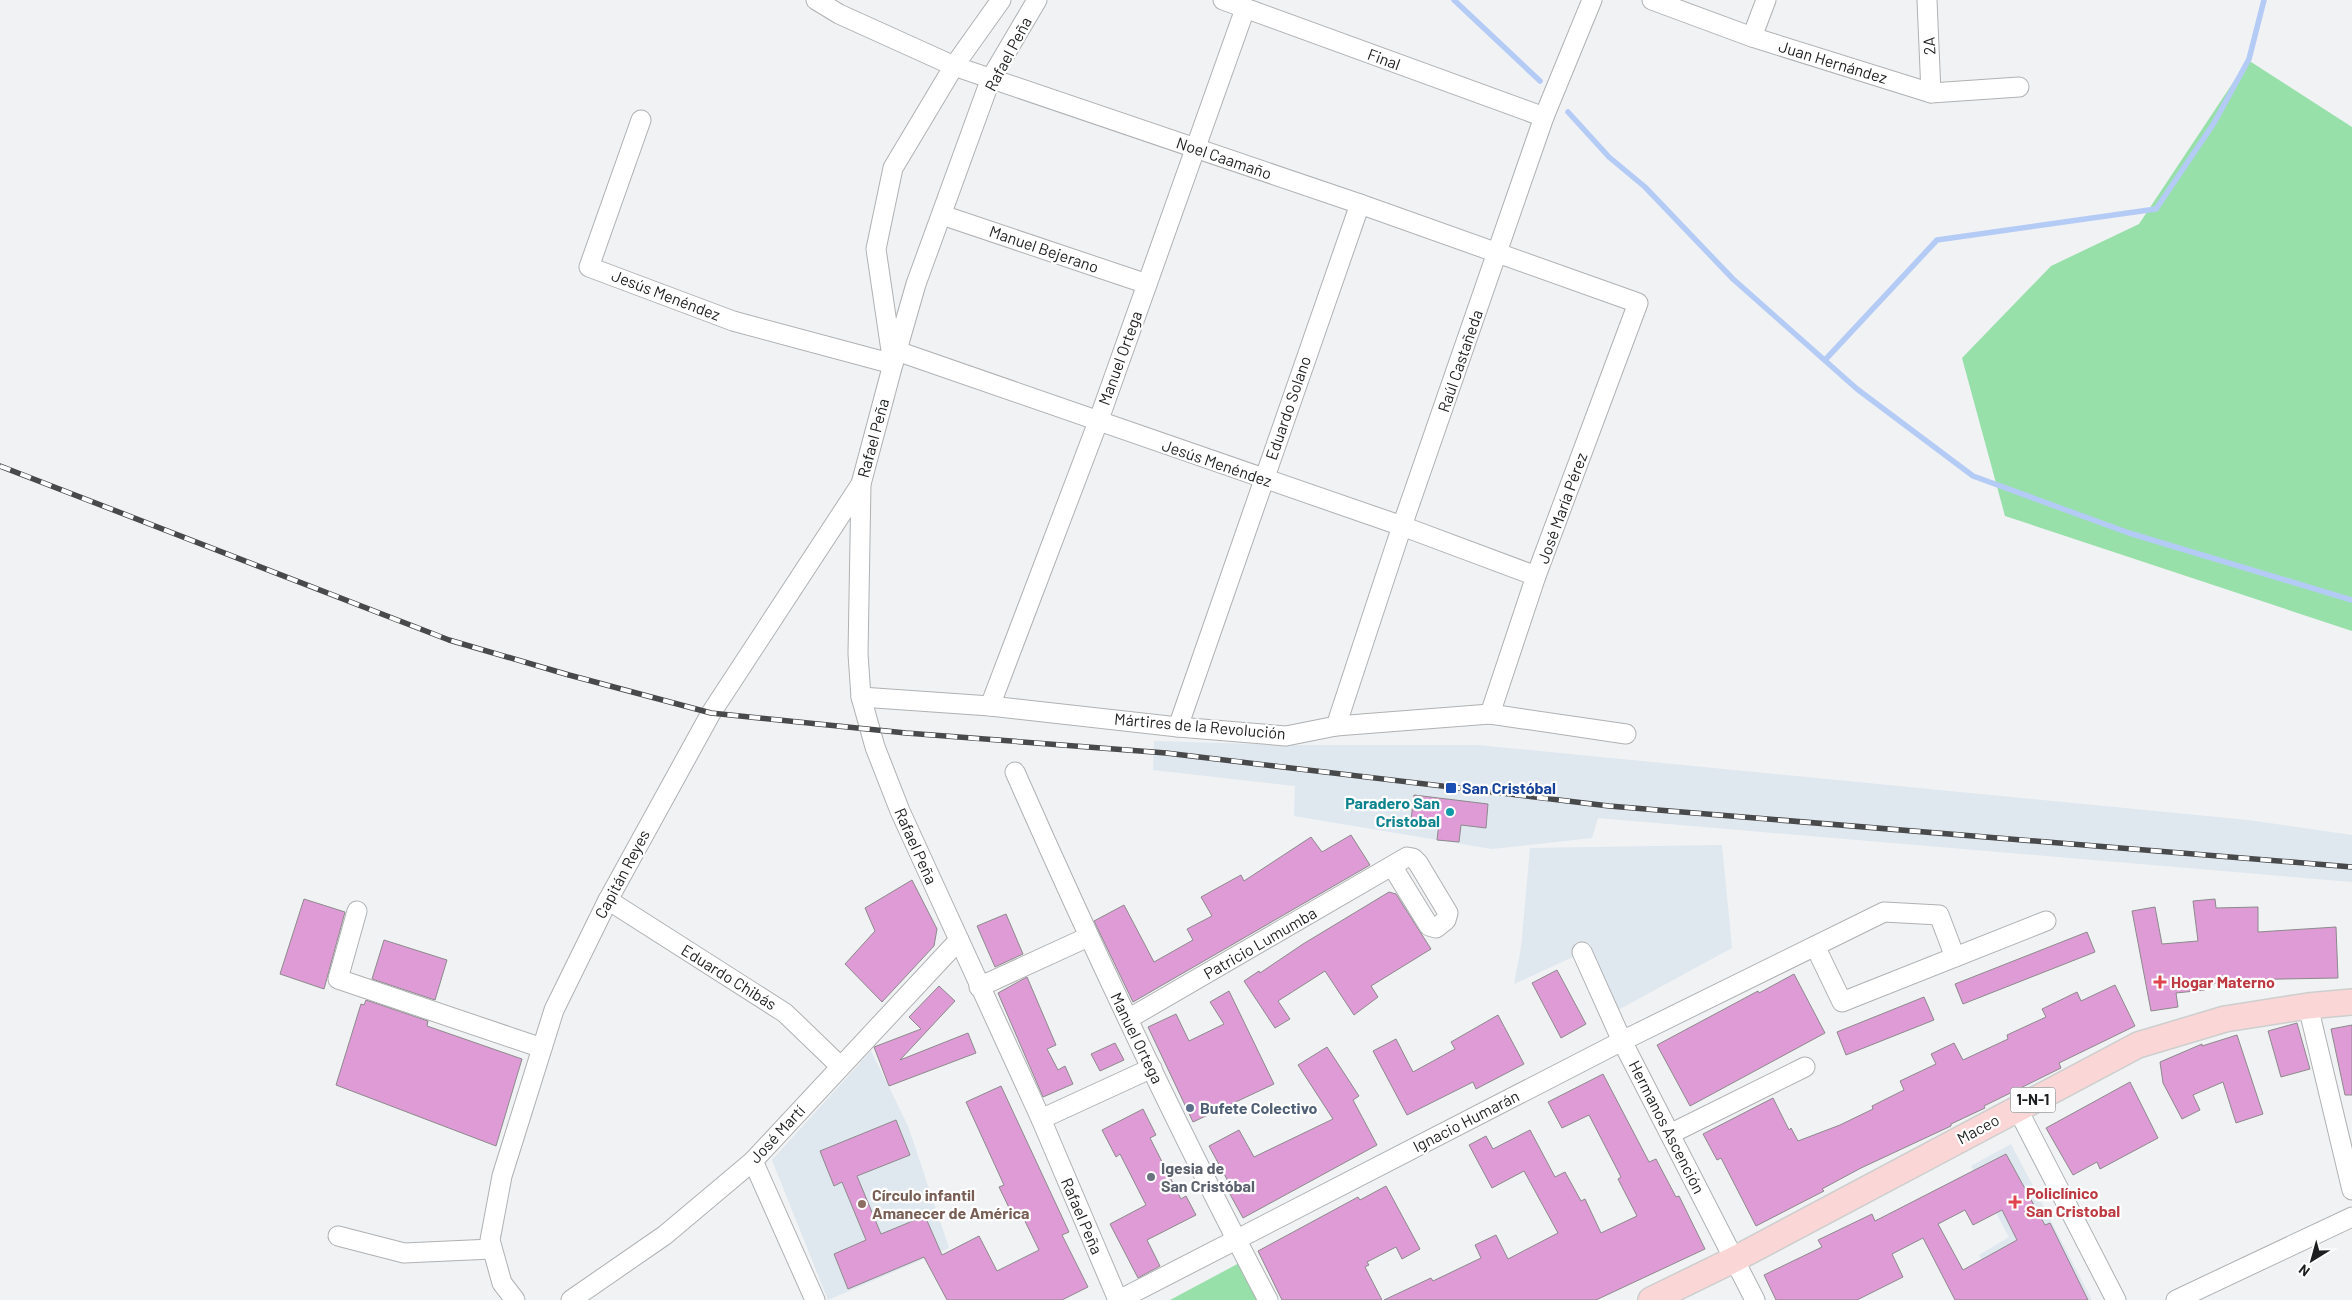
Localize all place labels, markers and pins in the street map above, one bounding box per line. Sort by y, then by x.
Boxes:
place label: San Cristóbal [1462,778,1556,797]
marker: San Cristóbal [1444,781,1458,795]
place label: Paradero San Cristobal [1345,793,1440,830]
marker: Paradero San Cristobal [1444,806,1456,818]
place label: Hogar Materno [2171,972,2275,991]
marker: Hogar Materno [2153,975,2167,989]
place label: Bufete Colectivo [1200,1098,1317,1117]
marker: Bufete Colectivo [1184,1102,1196,1114]
place label: Igesia de San Cristóbal [1161,1158,1255,1195]
marker: Igesia de San Cristóbal [1145,1171,1157,1183]
place label: Policlínico San Cristobal [2026,1183,2120,1220]
place label: Círculo infantil Amanecer de América [872,1185,1030,1222]
marker: Policlínico San Cristobal [2008,1195,2022,1209]
marker: Círculo infantil Amanecer de América [856,1198,868,1210]

